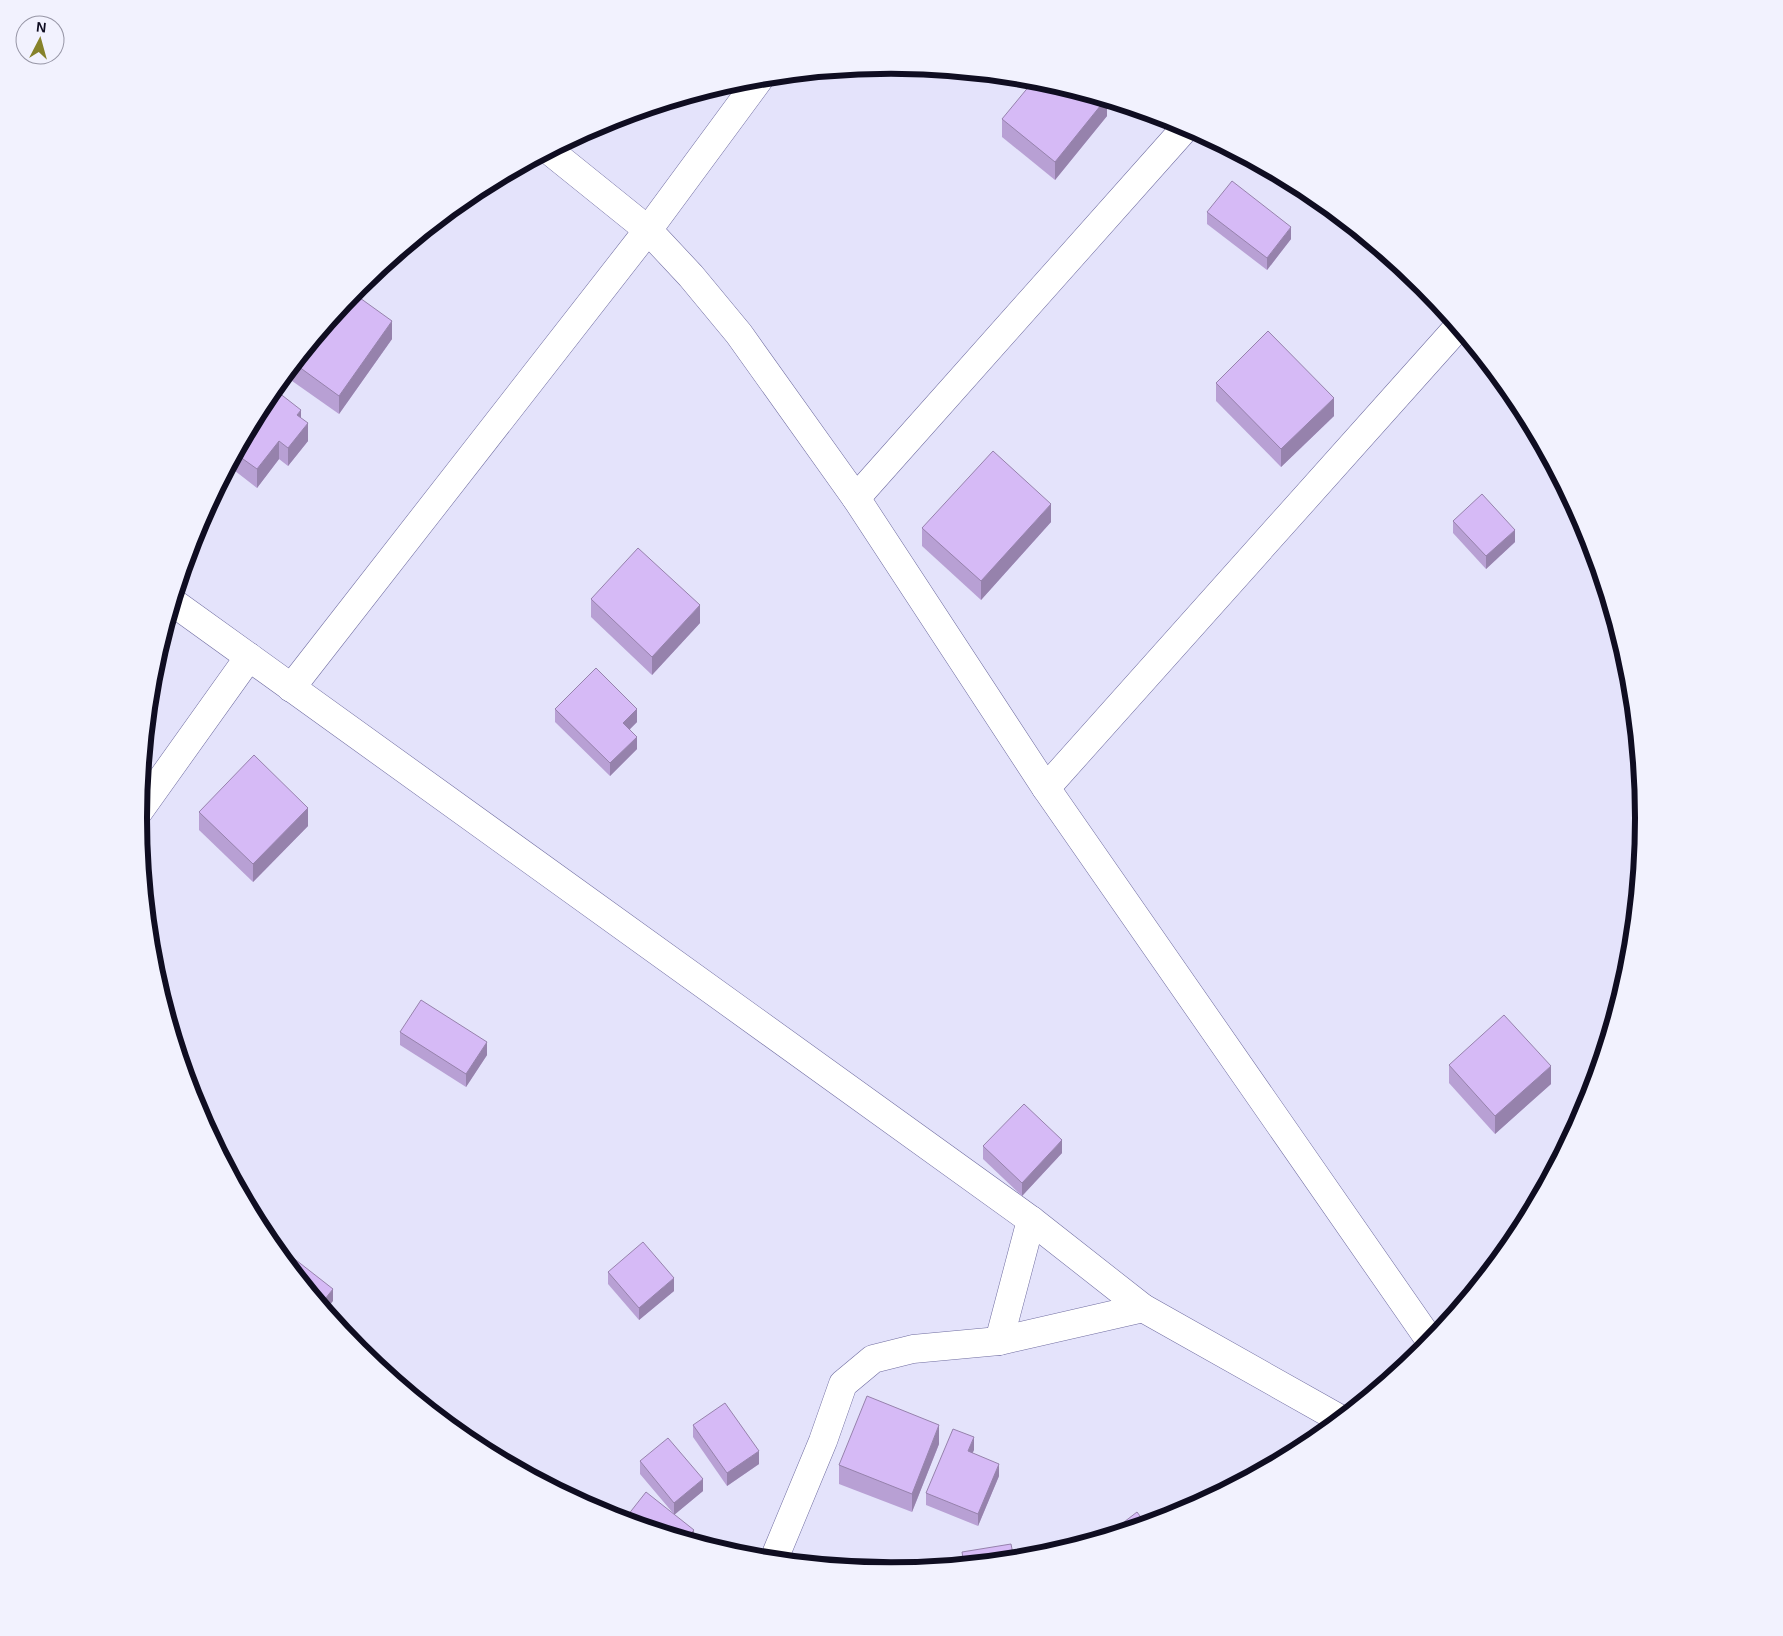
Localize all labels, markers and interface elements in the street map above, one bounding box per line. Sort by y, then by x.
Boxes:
north arrow [15,15,65,65]
text: N [35,19,47,36]

